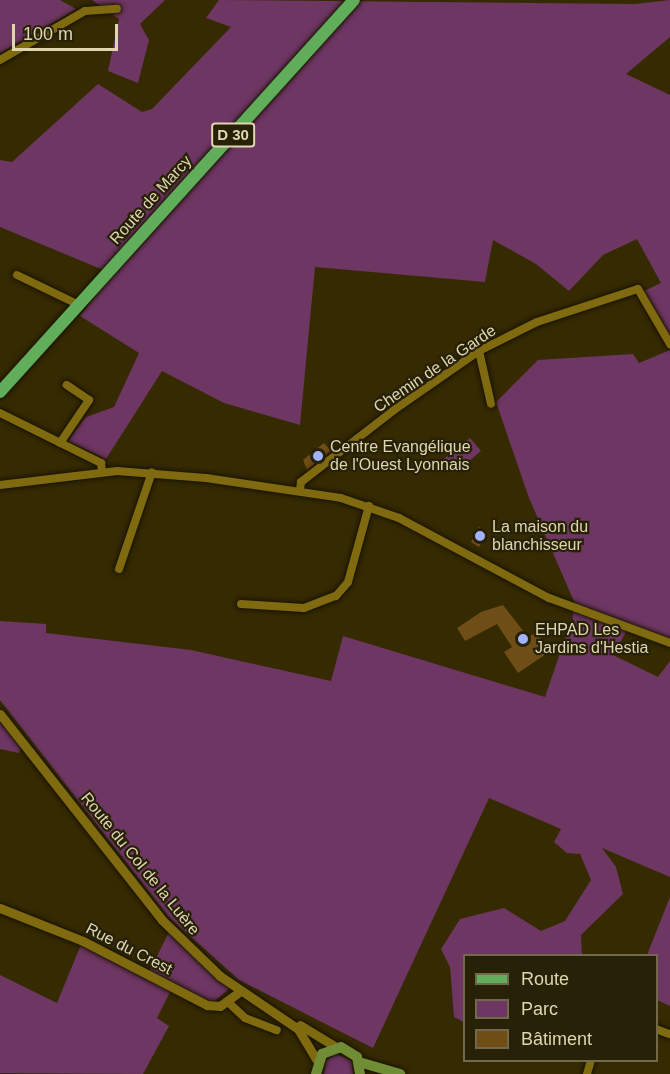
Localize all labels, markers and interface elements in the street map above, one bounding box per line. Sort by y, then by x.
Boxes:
scale bar [15,12,122,50]
text: 100 m [23,24,73,44]
road number: D 30 [210,123,256,147]
street label: Route de Marcy [106,152,196,248]
street label: Chemin de la Garde [370,321,500,417]
place label: Centre Evangélique de l'Ouest Lyonnais [330,437,471,475]
marker: Centre Evangélique de l'Ouest Lyonnais [311,449,325,463]
place label: La maison du blanchisseur [492,517,588,555]
marker: La maison du blanchisseur [473,529,487,543]
place label: EHPAD Les Jardins d'Hestia [535,620,648,658]
marker: EHPAD Les Jardins d'Hestia [516,632,530,646]
street label: Route du Col de la Luère [77,789,203,939]
street label: Rue du Crest [83,919,175,979]
legend [463,954,658,1062]
text: Route [521,969,569,989]
text: Parc [521,999,558,1019]
text: Bâtiment [521,1029,592,1049]

